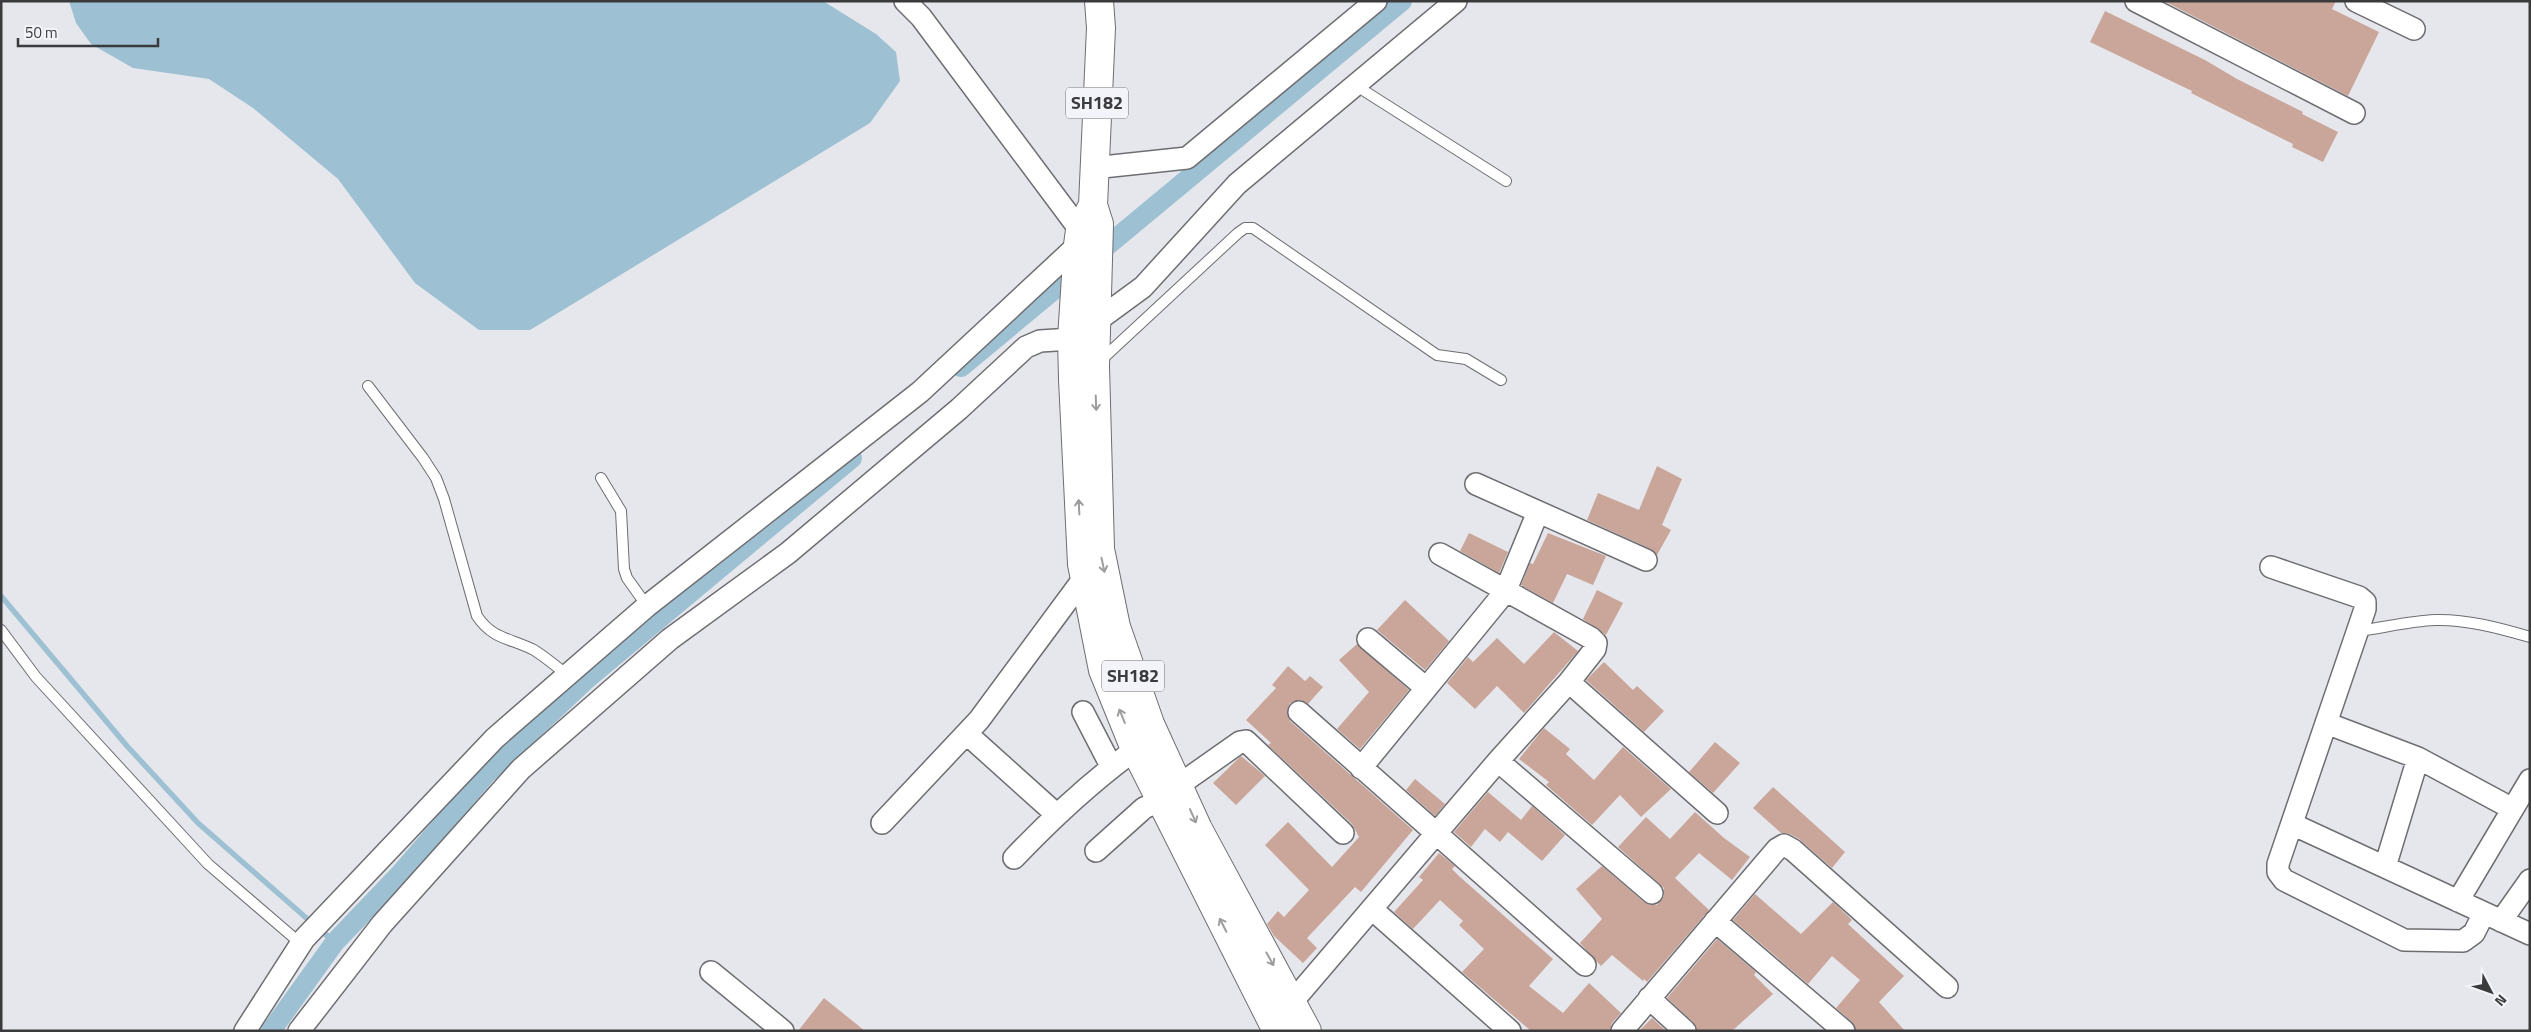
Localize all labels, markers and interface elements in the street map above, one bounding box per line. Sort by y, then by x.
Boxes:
scale bar [18,15,158,47]
text: 50 m [25,21,58,44]
road number: SH182 [1066,88,1128,119]
one-way arrow [1091,394,1100,410]
one-way arrow [1075,499,1084,515]
one-way arrow [1098,556,1108,572]
road number: SH182 [1102,660,1164,691]
one-way arrow [1116,709,1126,724]
one-way arrow [1188,808,1198,823]
one-way arrow [1218,918,1227,933]
one-way arrow [1265,951,1275,965]
north arrow [2466,967,2516,1017]
text: N [2490,990,2512,1011]

